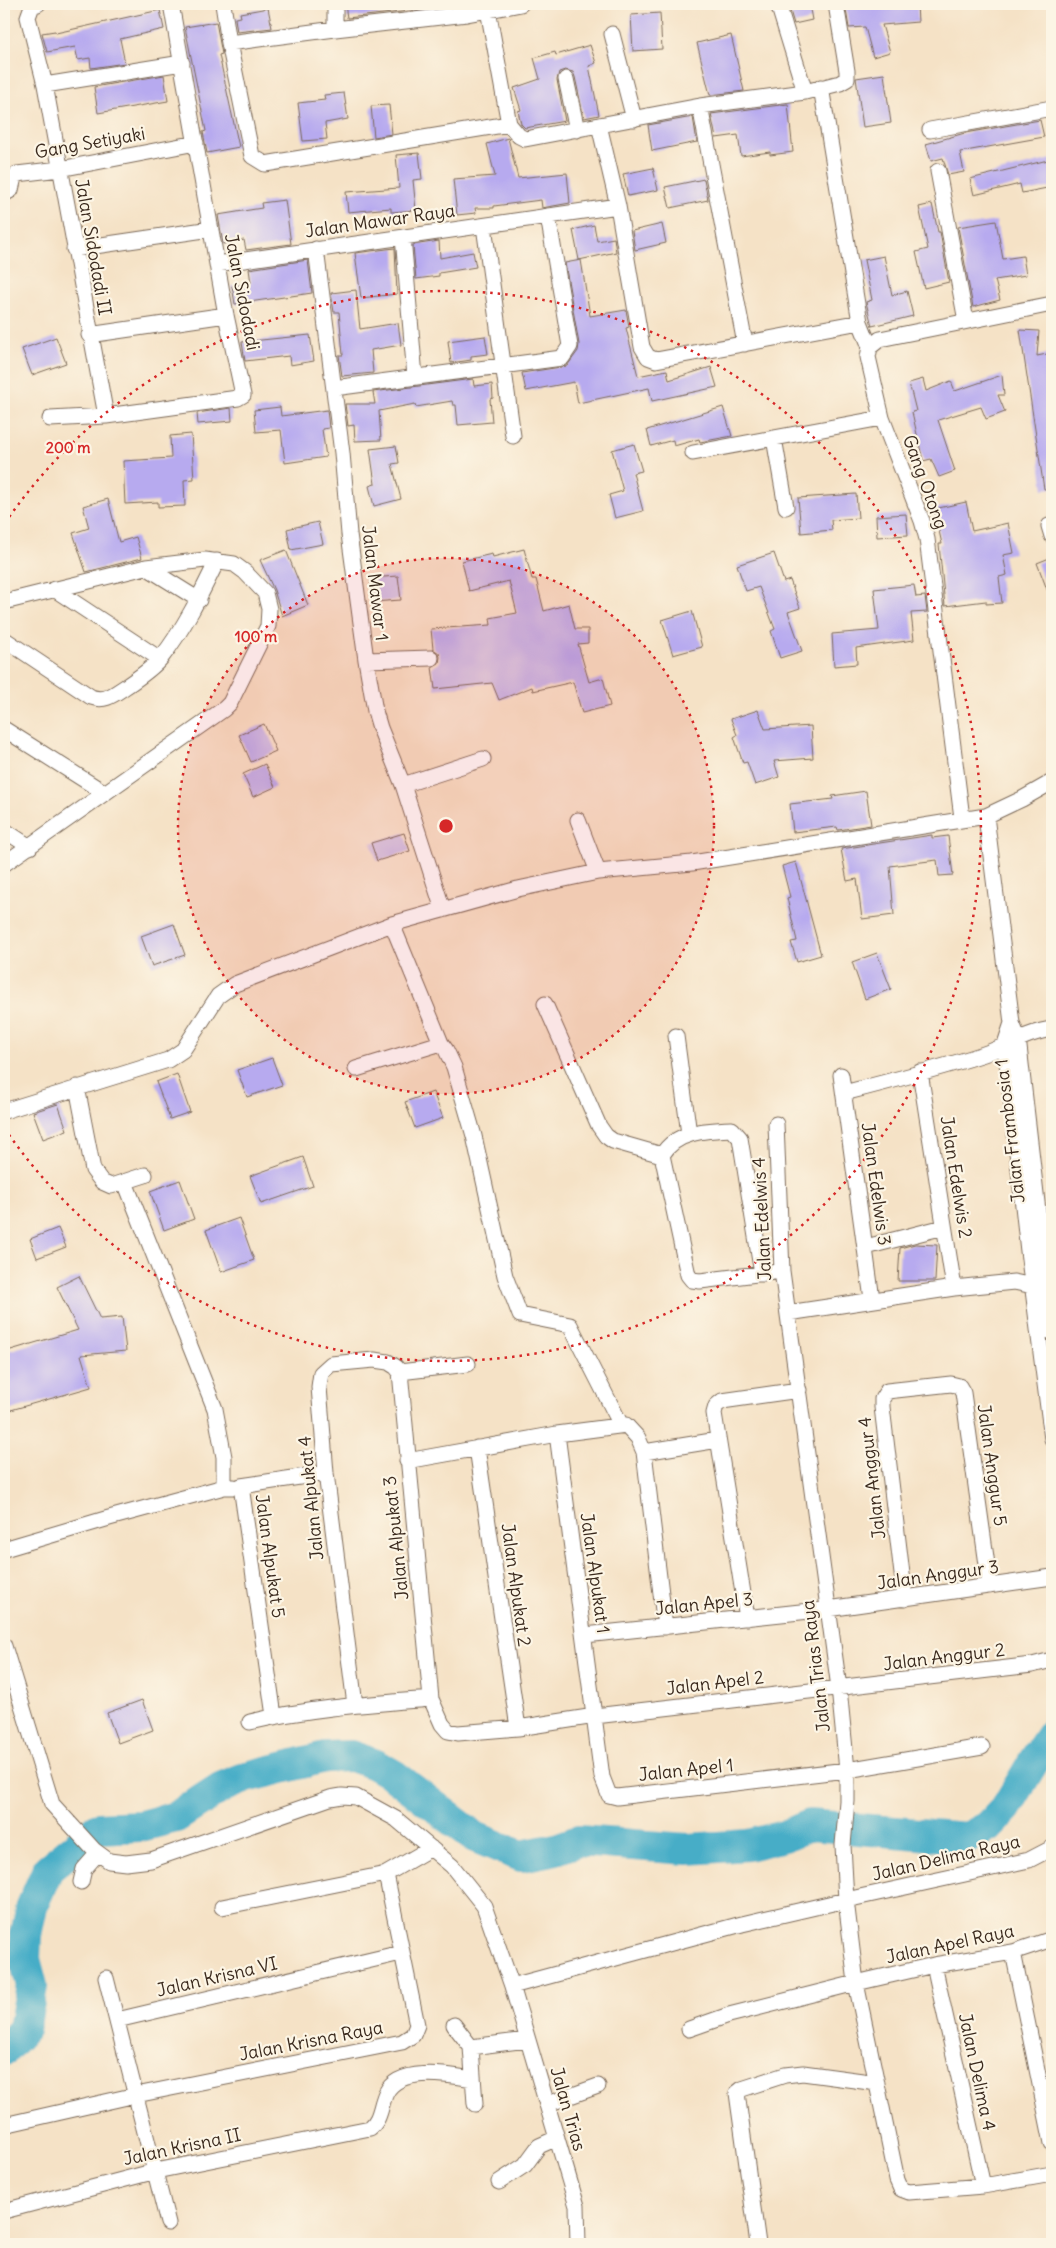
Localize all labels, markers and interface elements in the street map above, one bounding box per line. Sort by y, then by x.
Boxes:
street label: Gang Setiyaki [33,121,147,164]
street label: Jalan Sidodadi II [70,177,117,317]
street label: Jalan Mawar Raya [303,199,456,242]
street label: Jalan Sidodadi [220,232,265,352]
street label: Gang Otong [898,432,953,532]
text: 200 m [46,438,90,457]
street label: Jalan Mawar 1 [357,524,394,642]
text: 100 m [235,627,277,646]
centre of rings [437,817,455,835]
street label: Jalan Frambosia 1 [989,1058,1030,1204]
street label: Jalan Edelwis 2 [935,1114,978,1240]
street label: Jalan Edelwis 3 [856,1121,896,1247]
street label: Jalan Edelwis 4 [747,1157,776,1282]
street label: Jalan Anggur 5 [973,1402,1012,1527]
street label: Jalan Anggur 4 [853,1416,890,1541]
street label: Jalan Alpukat 4 [293,1435,328,1561]
street label: Jalan Alpukat 3 [378,1475,413,1601]
street label: Jalan Alpukat 5 [250,1493,291,1619]
street label: Jalan Alpukat 1 [576,1511,615,1635]
street label: Jalan Alpukat 2 [496,1522,537,1648]
street label: Jalan Anggur 3 [876,1555,1000,1594]
street label: Jalan Apel 3 [654,1587,754,1620]
street label: Jalan Trias Raya [796,1599,835,1733]
street label: Jalan Anggur 2 [882,1638,1006,1675]
street label: Jalan Apel 2 [665,1665,765,1700]
street label: Jalan Apel 1 [637,1753,735,1786]
street label: Jalan Delima Raya [870,1829,1022,1886]
street label: Jalan Apel Raya [884,1919,1016,1968]
street label: Jalan Krisna VI [154,1951,280,2002]
street label: Jalan Delima 4 [954,2011,1001,2133]
street label: Jalan Krisna Raya [237,2015,385,2066]
street label: Jalan Trias [546,2064,591,2154]
street label: Jalan Krisna II [121,2123,243,2170]

